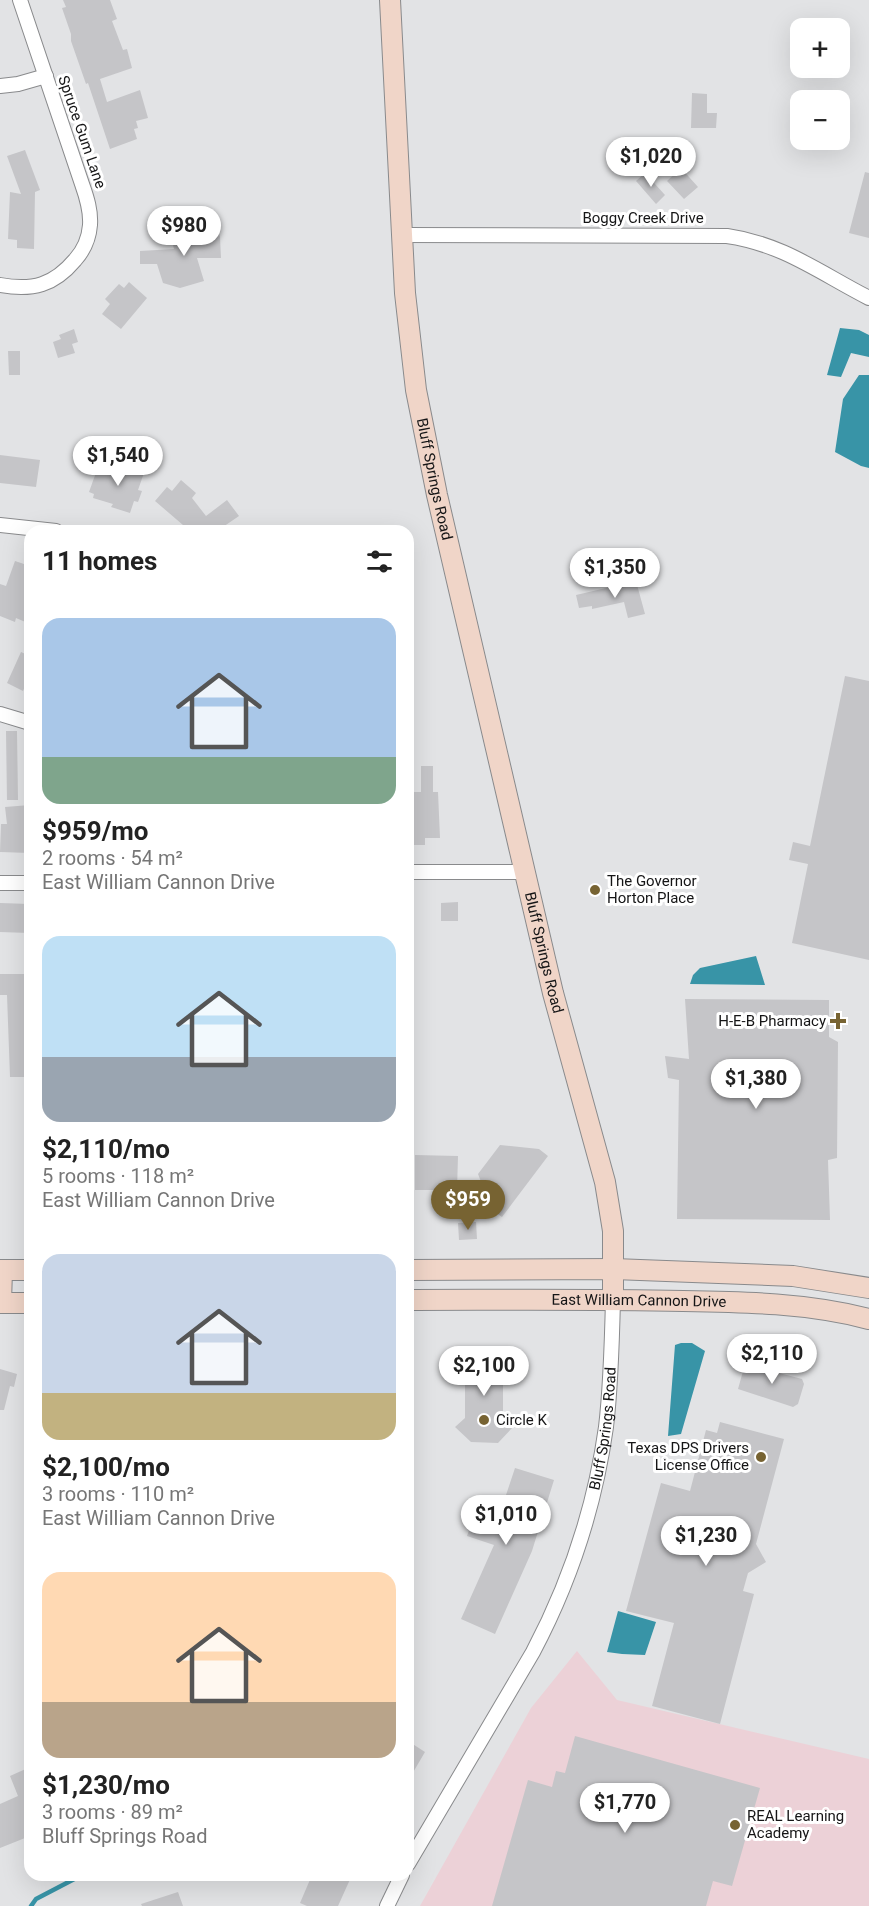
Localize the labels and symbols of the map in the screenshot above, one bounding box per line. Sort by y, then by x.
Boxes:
street label: Spruce Gum Lane [54,73,110,191]
pin: $1,020 [602,137,700,188]
pin: $980 [148,206,220,257]
street label: Boggy Creek Drive [582,209,704,227]
street label: Bluff Springs Road [413,417,456,542]
pin: $1,540 [69,436,167,487]
pin: $1,350 [566,548,664,599]
place label: The Governor Horton Place [607,872,697,907]
marker: The Governor Horton Place [588,883,602,897]
street label: Bluff Springs Road [521,890,567,1015]
place label: H-E-B Pharmacy [718,1012,826,1030]
marker: H-E-B Pharmacy [831,1014,845,1028]
pin: $1,380 [707,1059,805,1110]
pin: $959 [432,1180,504,1231]
street label: East William Cannon Drive [552,1291,727,1311]
pin: $2,110 [723,1334,821,1385]
pin: $2,100 [435,1346,533,1397]
street label: Bluff Springs Road [585,1366,620,1492]
place label: Circle K [496,1411,548,1429]
marker: Circle K [477,1413,491,1427]
place label: Texas DPS Drivers License Office [627,1439,749,1474]
marker: Texas DPS Drivers License Office [754,1450,768,1464]
pin: $1,010 [457,1495,555,1546]
pin: $1,230 [657,1516,755,1567]
pin: $1,770 [576,1783,674,1834]
place label: REAL Learning Academy [747,1807,844,1842]
marker: REAL Learning Academy [728,1818,742,1832]

